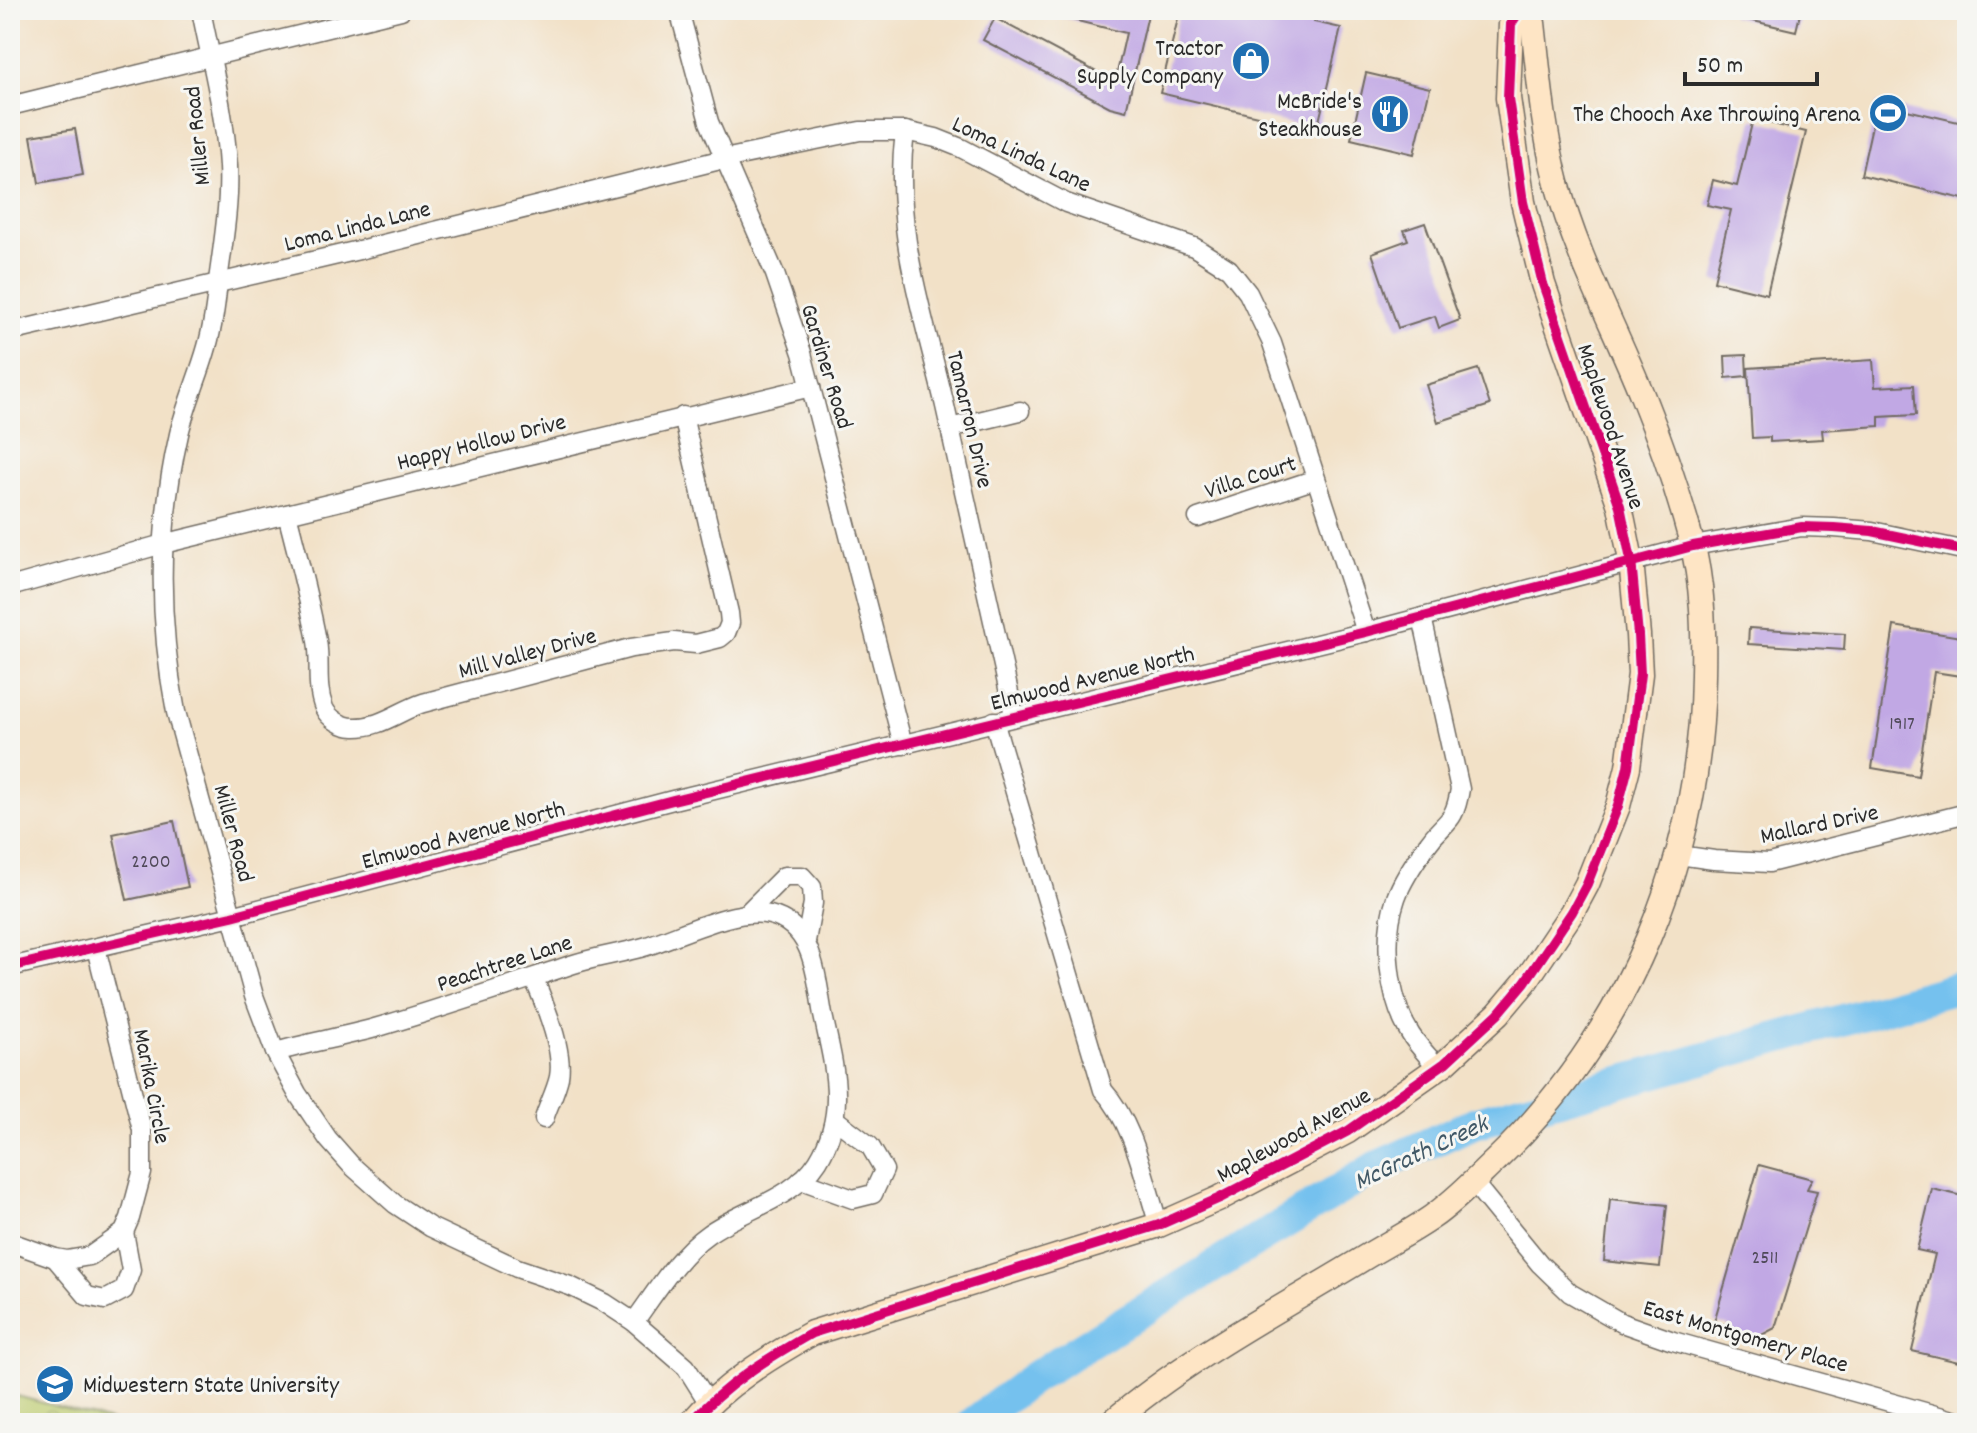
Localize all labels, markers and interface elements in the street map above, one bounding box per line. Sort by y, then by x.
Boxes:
place label: Tractor Supply Company [1077,33,1224,95]
scale bar [1685,36,1817,86]
shop icon: Tractor Supply Company [1230,40,1272,82]
text: 50 m [1697,50,1743,84]
street label: Miller Road [177,84,221,187]
place label: McBride's Steakhouse [1258,86,1362,148]
sports icon: The Chooch Axe Throwing Arena [1867,92,1909,134]
restaurant icon: McBride's Steakhouse [1369,93,1411,135]
place label: The Chooch Axe Throwing Arena [1573,99,1861,133]
street label: Loma Linda Lane [946,109,1096,203]
street label: Loma Linda Lane [281,193,434,263]
street label: Gardiner Road [790,300,860,433]
street label: Maplewood Avenue [1566,340,1652,514]
street label: Tamarron Drive [936,348,1000,492]
street label: Happy Hollow Drive [394,406,570,481]
street label: Villa Court [1201,448,1301,510]
street label: Mill Valley Drive [455,620,601,690]
street label: Elmwood Avenue North [987,638,1198,722]
house number: 1917 [1889,711,1915,739]
street label: Miller Road [203,781,261,886]
street label: Elmwood Avenue North [358,793,569,880]
street label: Mallard Drive [1757,797,1882,855]
house number: 2200 [131,849,171,877]
street label: Peachtree Lane [433,927,577,1003]
street label: Marika Circle [122,1026,178,1147]
street label: Maplewood Avenue [1211,1080,1378,1193]
water label: McGrath Creek [1348,1106,1497,1201]
house number: 2511 [1752,1245,1778,1273]
street label: East Montgomery Place [1639,1292,1852,1383]
school or university icon: Midwestern State University [34,1363,76,1405]
place label: Midwestern State University [83,1370,340,1404]

